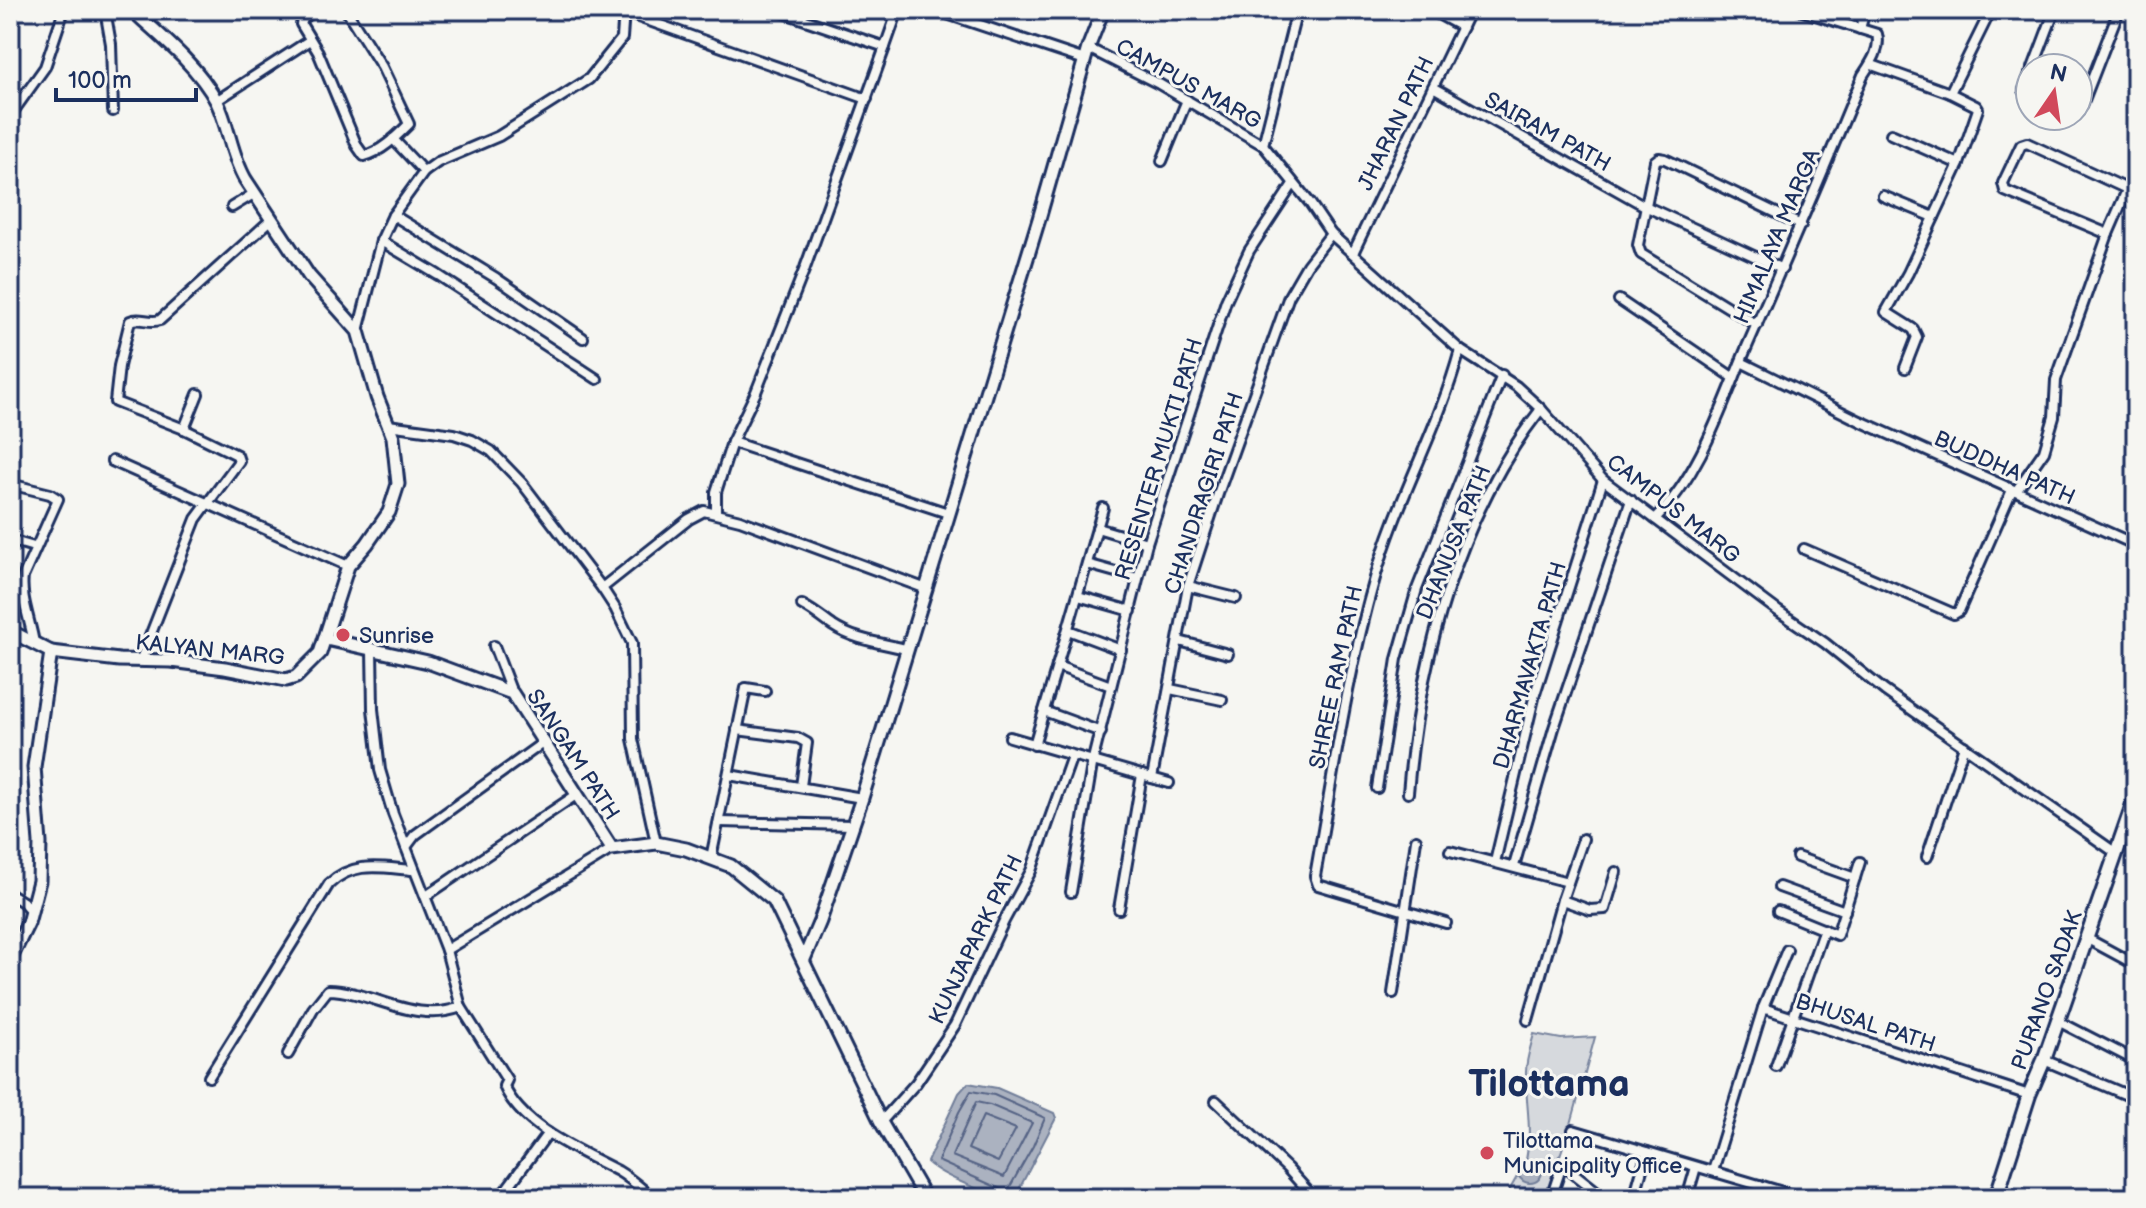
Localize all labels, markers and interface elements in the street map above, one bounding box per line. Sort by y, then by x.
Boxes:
street label: CAMPUS MARG [1111,33,1266,135]
scale bar [56,52,196,102]
street label: JHARAN PATH [1352,52,1440,195]
north arrow [2014,52,2094,132]
text: N [2047,59,2069,89]
text: 100 m [68,66,132,95]
street label: SAIRAM PATH [1479,86,1615,178]
street label: HIMALAYA MARGA [1728,145,1827,328]
street label: RESENTER MUKTI PATH [1110,335,1209,584]
street label: CHANDRAGIRI PATH [1159,389,1250,598]
street label: BUDDHA PATH [1930,425,2079,512]
street label: CAMPUS MARG [1601,449,1745,570]
street label: DHANUSA PATH [1411,462,1498,624]
street label: DHARMAVAKTA PATH [1488,559,1573,772]
street label: SHREE RAM PATH [1304,583,1369,771]
place label: Sunrise [359,623,434,650]
marker: Sunrise [334,626,352,644]
street label: KALYAN MARG [134,629,286,672]
street label: SANGAM PATH [520,684,625,825]
street label: KUNJAPARK PATH [924,851,1029,1029]
street label: PURANO SADAK [2006,906,2089,1074]
street label: BHUSAL PATH [1792,988,1939,1059]
district label: Tilottama [1468,1062,1630,1107]
place label: Tilottama Municipality Office [1503,1128,1682,1180]
marker: Tilottama Municipality Office [1478,1144,1496,1162]

